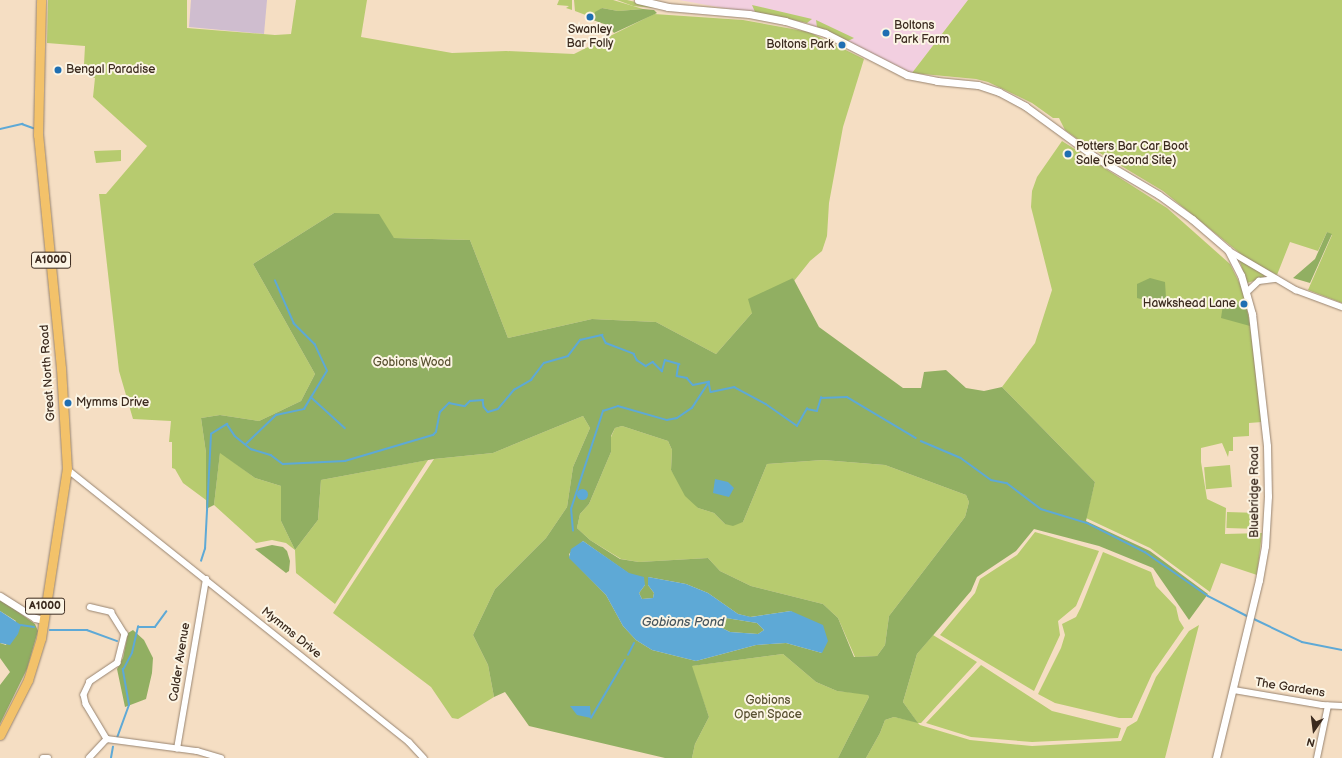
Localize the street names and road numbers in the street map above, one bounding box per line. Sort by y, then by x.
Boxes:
road number: A1000 [31,251,71,269]
street label: Great North Road [37,324,59,422]
street label: Bluebridge Road [1248,446,1262,538]
road number: A1000 [25,597,65,615]
street label: Mymms Drive [258,604,324,662]
street label: Calder Avenue [167,621,193,703]
street label: The Gardens [1254,675,1326,701]

